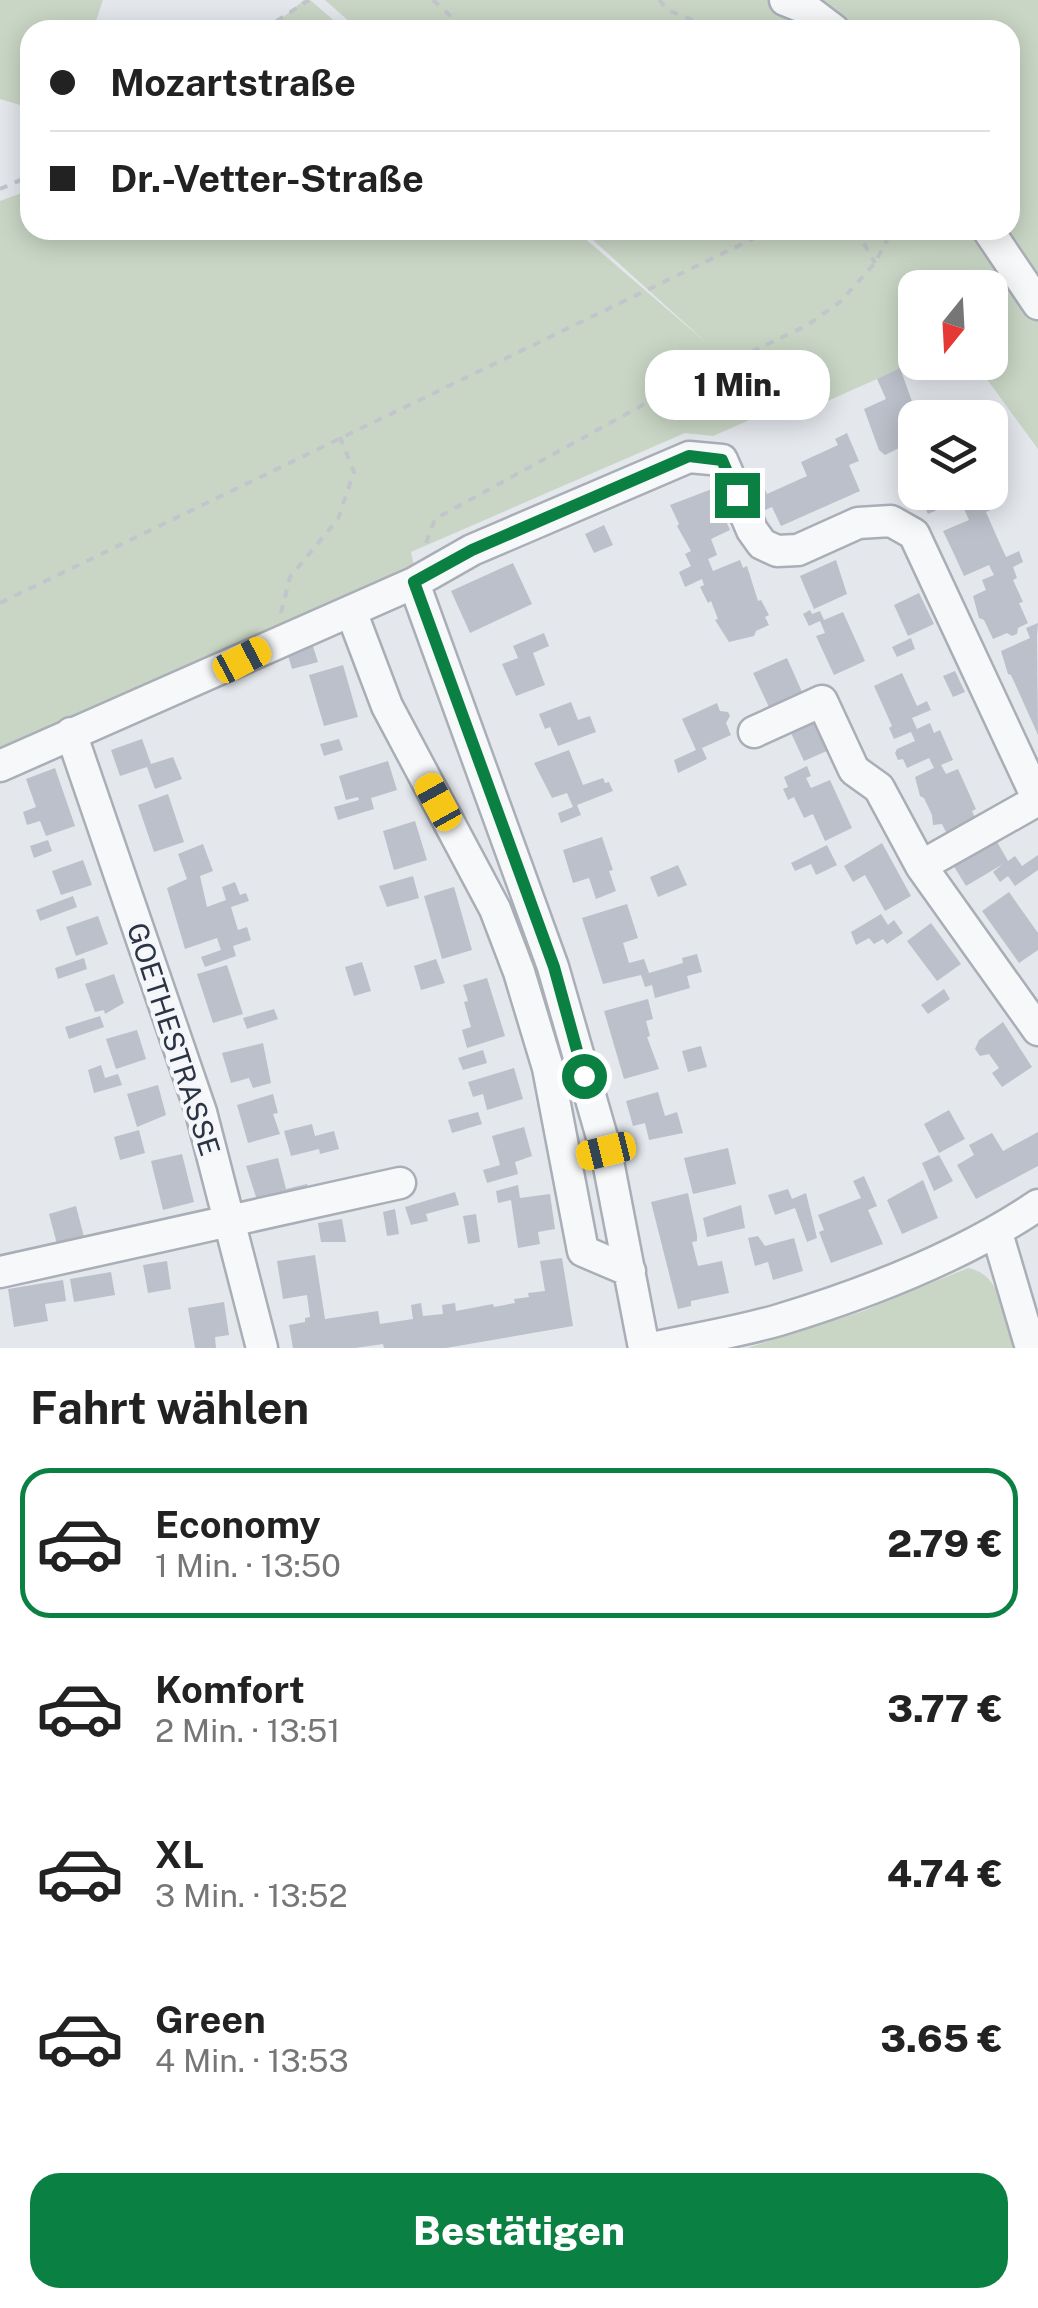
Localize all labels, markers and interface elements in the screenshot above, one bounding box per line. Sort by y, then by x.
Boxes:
text: Mozartstraße [110,60,356,105]
text: Dr.-Vetter-Straße [110,156,424,201]
north arrow [898,270,1008,380]
map controls [898,270,1008,510]
callout: 1 Min. [644,350,830,420]
text: 1 Min. [693,366,782,403]
button: layers [898,400,1008,510]
route end [715,473,760,518]
car [208,633,276,687]
car [410,768,466,836]
street label: GOETHESTRASSE [121,918,227,1160]
route start [562,1054,607,1099]
car [573,1129,639,1173]
text: Fahrt wählen [30,1381,309,1434]
icon: car [35,1498,125,1588]
text: Economy [155,1502,321,1547]
text: 2.79 € [887,1521,1003,1566]
text: 1 Min. · 13:50 [155,1547,341,1584]
icon: car [35,1663,125,1753]
text: Komfort [155,1667,305,1712]
text: 3.77 € [887,1686,1003,1731]
text: 2 Min. · 13:51 [155,1712,340,1749]
icon: car [35,1828,125,1918]
text: XL [155,1832,204,1877]
text: 4.74 € [887,1851,1003,1896]
text: 3 Min. · 13:52 [155,1877,348,1914]
icon: car [35,1993,125,2083]
text: Green [155,1997,266,2042]
text: 3.65 € [880,2016,1003,2061]
text: 4 Min. · 13:53 [155,2042,349,2079]
button: Bestätigen [30,2173,1008,2288]

